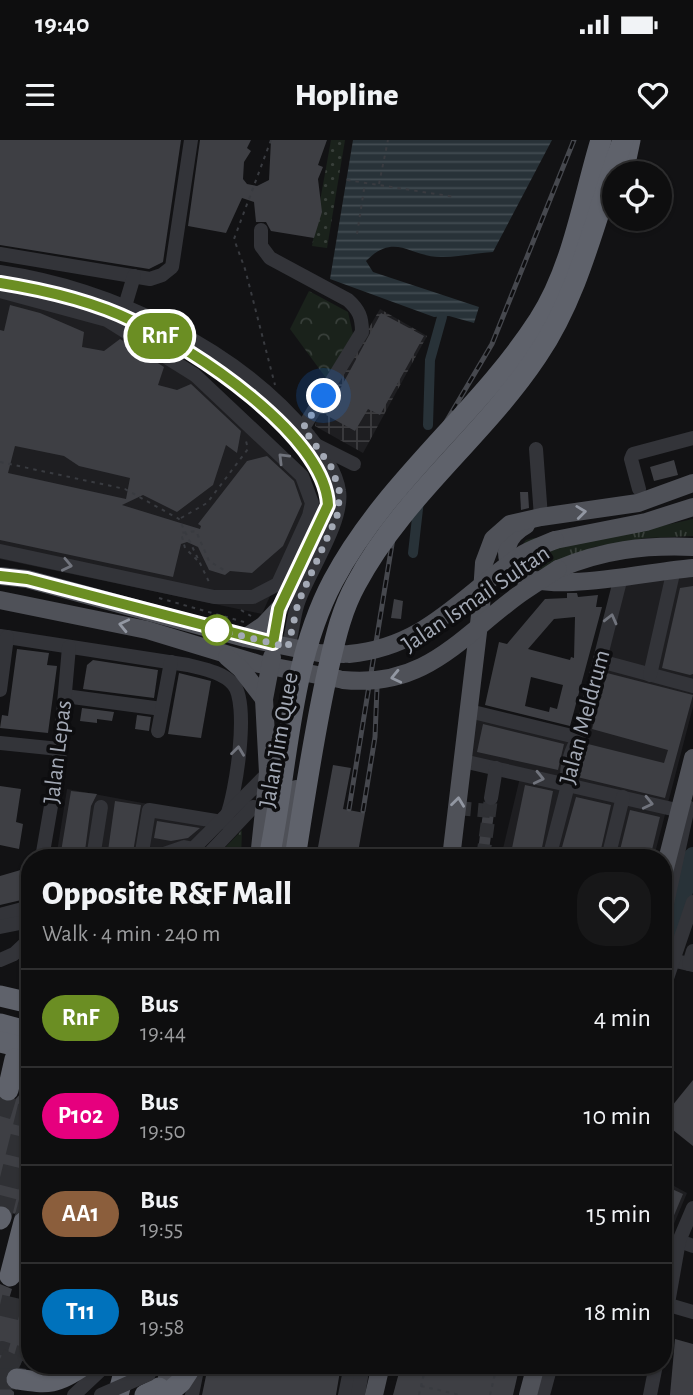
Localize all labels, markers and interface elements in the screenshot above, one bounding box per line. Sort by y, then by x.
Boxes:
text: 19:40 [35,11,90,37]
icon: menu [21,76,59,114]
icon: heart [634,76,672,114]
text: Hopline [294,79,399,111]
map controls [602,161,672,231]
button: locate [602,161,672,231]
line badge: RnF [120,313,200,359]
text: RnF [141,324,179,348]
your location [306,378,341,413]
one-way arrow [279,453,292,466]
one-way arrow [575,505,587,520]
street label: Jalan Ismail Sultan [398,541,554,657]
one-way arrow [61,557,73,572]
one-way arrow [603,613,617,625]
unlabelled marker [202,615,232,645]
one-way arrow [118,619,130,633]
street label: Jalan Meldrum [556,647,614,787]
one-way arrow [390,669,402,683]
street label: Jalan Jim Quee [255,670,303,810]
street label: Jalan Lepas [40,699,76,805]
one-way arrow [231,745,246,757]
one-way arrow [533,770,545,785]
one-way arrow [642,795,654,809]
one-way arrow [450,796,465,808]
button: heart [577,872,651,946]
text: Opposite R&F Mall [42,878,292,911]
text: Walk · 4 min · 240 m [42,923,220,946]
text: Bus [140,991,179,1017]
text: 4 min [594,1005,651,1031]
text: RnF [62,1006,99,1030]
text: 19:44 [140,1022,186,1045]
text: Bus [140,1089,179,1115]
text: 10 min [584,1103,651,1129]
text: P102 [58,1104,103,1128]
text: 19:50 [140,1120,186,1143]
text: Bus [140,1187,179,1213]
text: 15 min [586,1201,651,1227]
text: AA1 [62,1202,99,1226]
text: 19:55 [140,1218,183,1241]
text: Bus [140,1285,179,1311]
text: 18 min [585,1299,651,1325]
text: T11 [66,1300,95,1324]
text: 19:58 [140,1316,185,1339]

